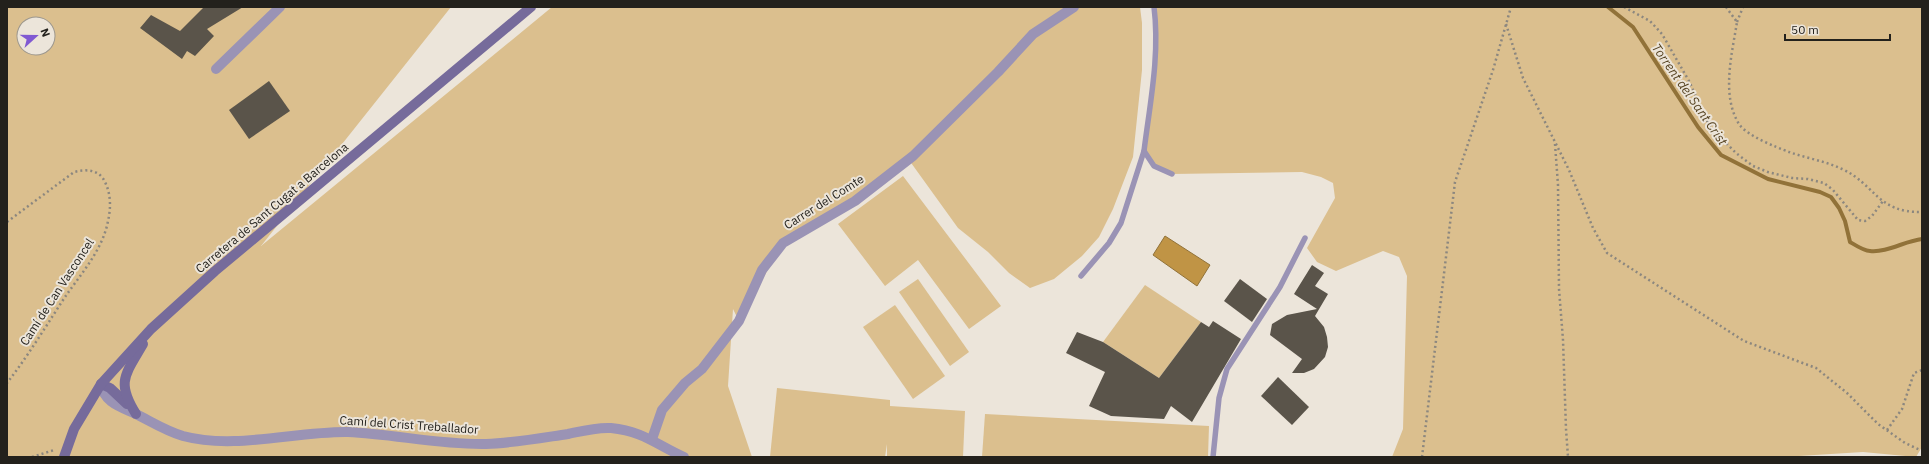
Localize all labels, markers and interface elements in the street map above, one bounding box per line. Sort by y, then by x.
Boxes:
north arrow [16,16,56,56]
scale bar [1785,16,1890,42]
text: 50 m [1791,22,1819,37]
text: N [37,26,53,39]
water label: Torrent del Sant Crist [1648,40,1732,149]
street label: Carretera de Sant Cugat a Barcelona [192,139,352,276]
street label: Carrer del Comte [781,171,867,232]
street label: Camí de Can Vasconcel [16,235,97,348]
street label: Camí del Crist Treballador [339,412,480,437]

